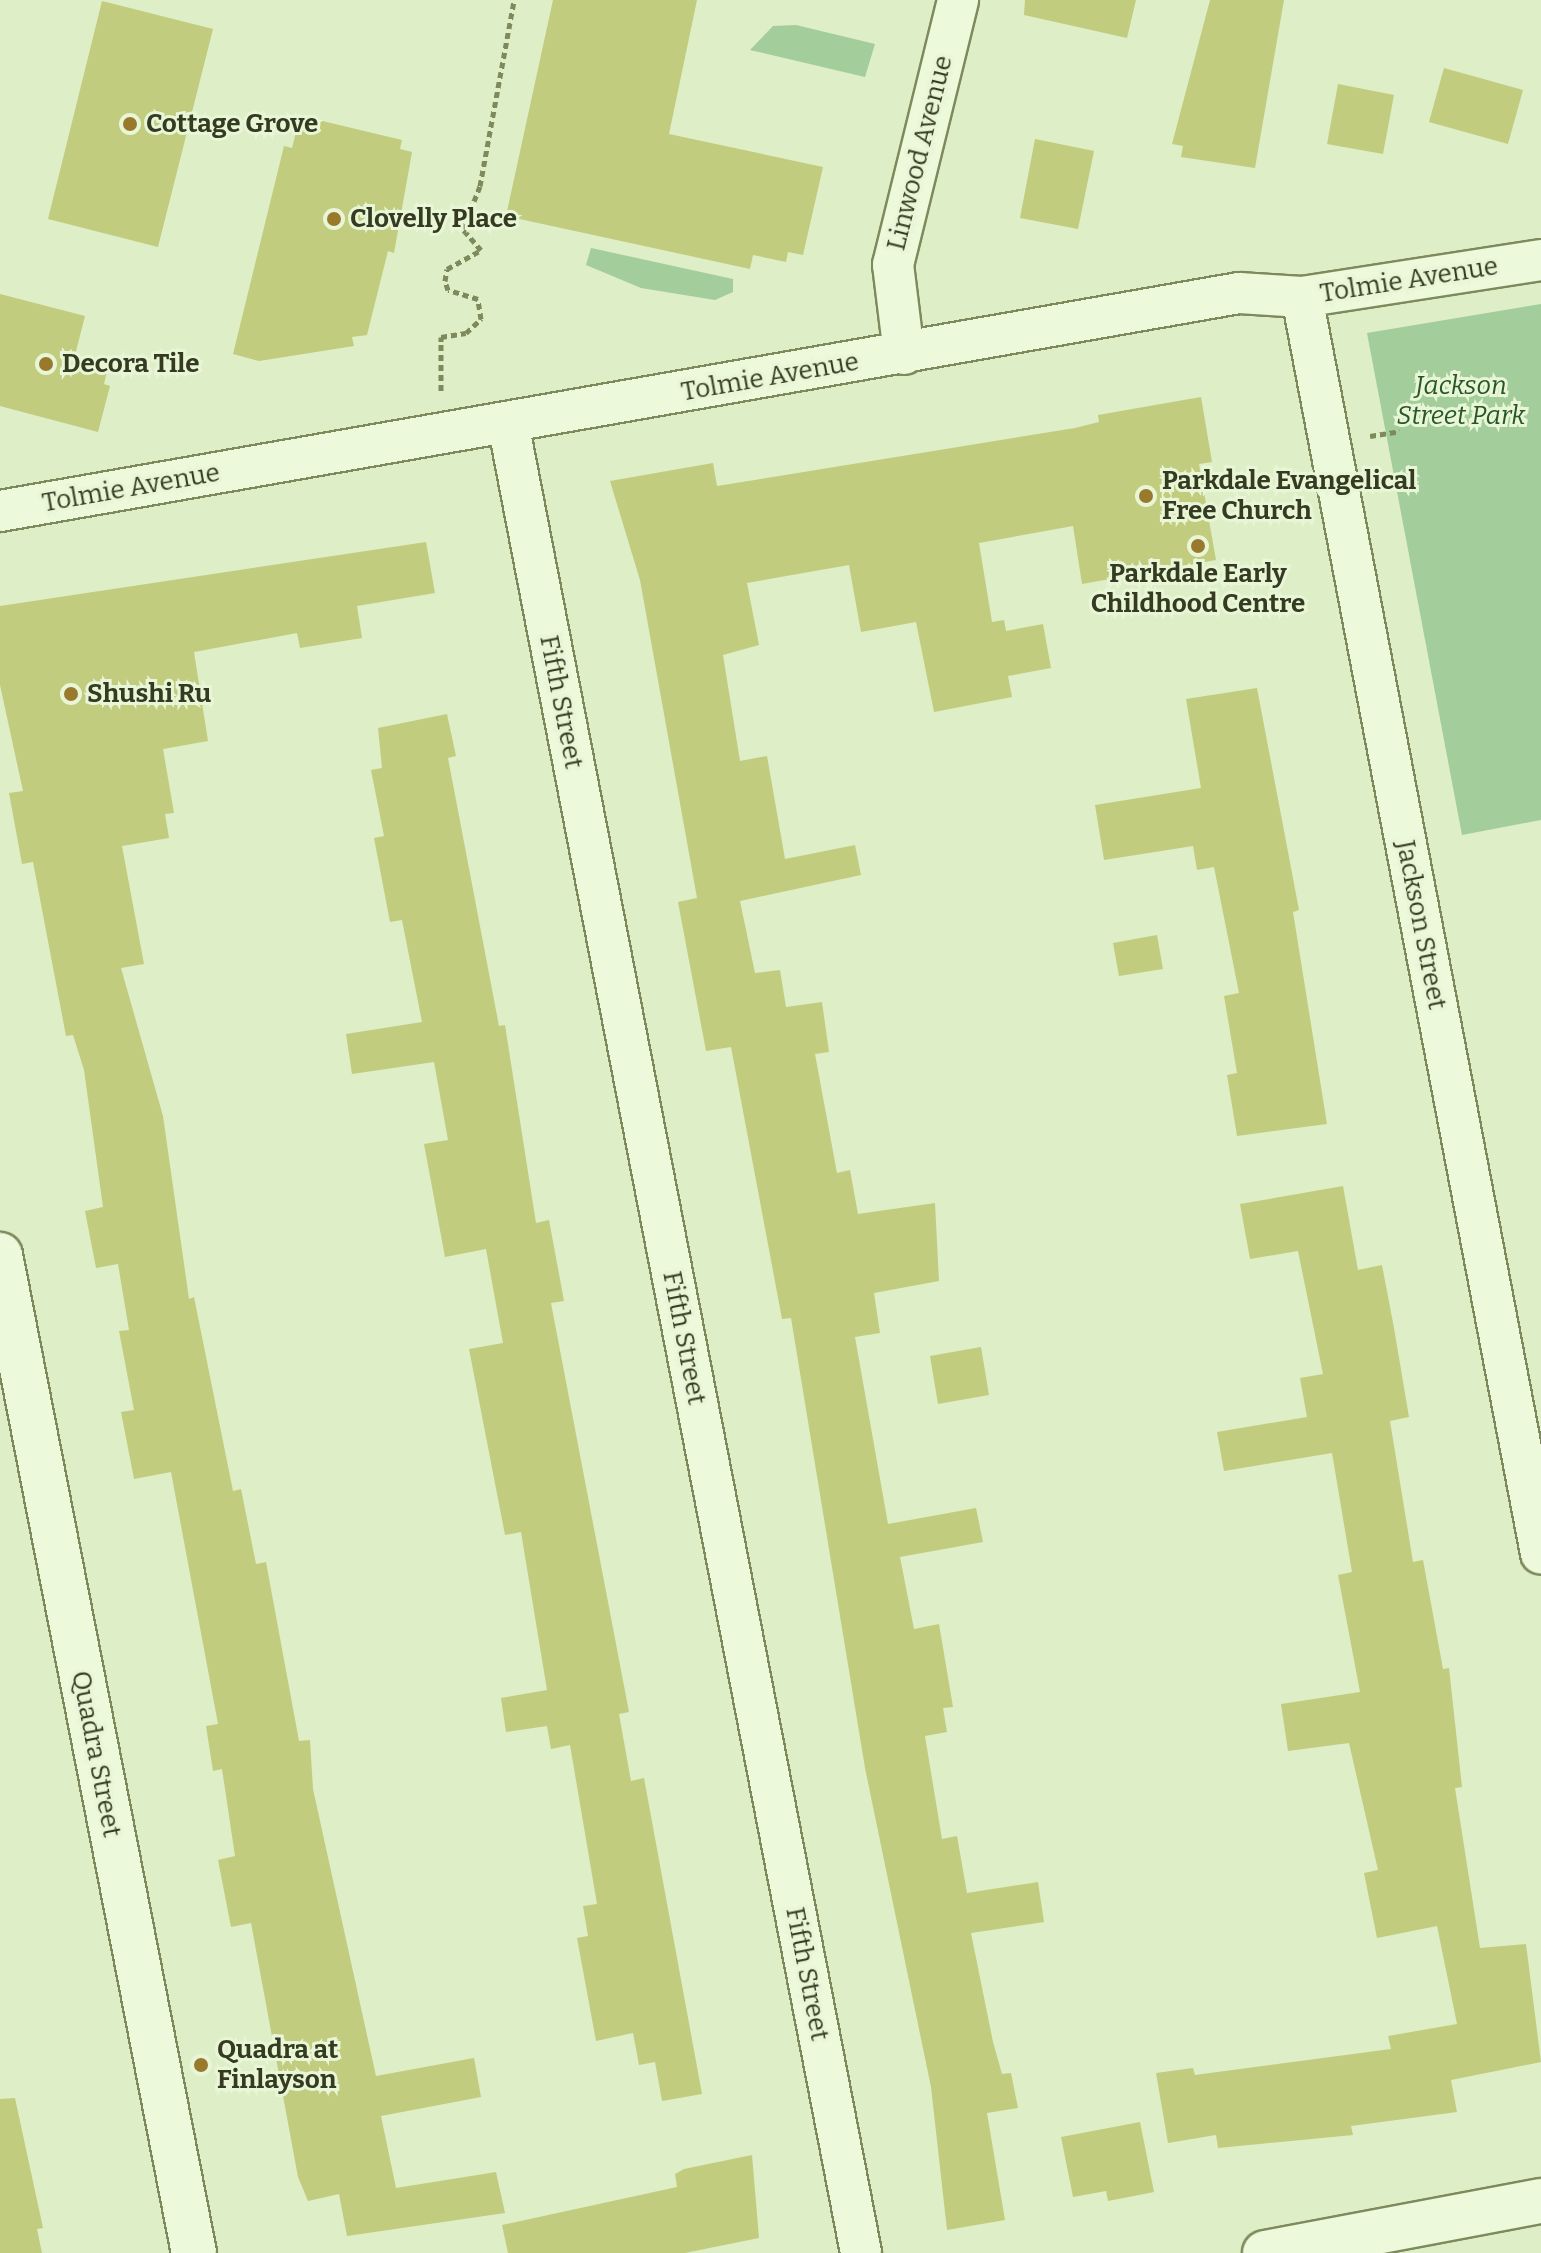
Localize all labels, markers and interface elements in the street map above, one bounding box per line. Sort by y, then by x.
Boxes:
street label: Linwood Avenue [881,52,959,254]
place label: Cottage Grove [146,108,318,140]
marker: Cottage Grove [121,115,139,133]
place label: Clovelly Place [350,203,517,235]
marker: Clovelly Place [325,210,343,228]
street label: Tolmie Avenue [1318,251,1500,309]
street label: Tolmie Avenue [679,346,861,408]
place label: Decora Tile [62,348,200,380]
marker: Decora Tile [37,355,55,373]
park label: Jackson Street Park [1397,370,1525,432]
street label: Tolmie Avenue [40,457,222,519]
place label: Parkdale Evangelical Free Church [1162,465,1416,526]
marker: Parkdale Evangelical Free Church [1137,487,1155,505]
marker: Parkdale Early Childhood Centre [1189,537,1207,555]
place label: Parkdale Early Childhood Centre [1091,558,1305,620]
street label: Fifth Street [533,633,589,771]
place label: Shushi Ru [87,678,211,710]
marker: Shushi Ru [62,685,80,703]
street label: Jackson Street [1389,838,1453,1012]
street label: Fifth Street [656,1269,712,1407]
street label: Quadra Street [65,1668,127,1840]
street label: Fifth Street [779,1905,835,2043]
place label: Quadra at Finlayson [217,2034,338,2096]
marker: Quadra at Finlayson [192,2056,210,2074]

